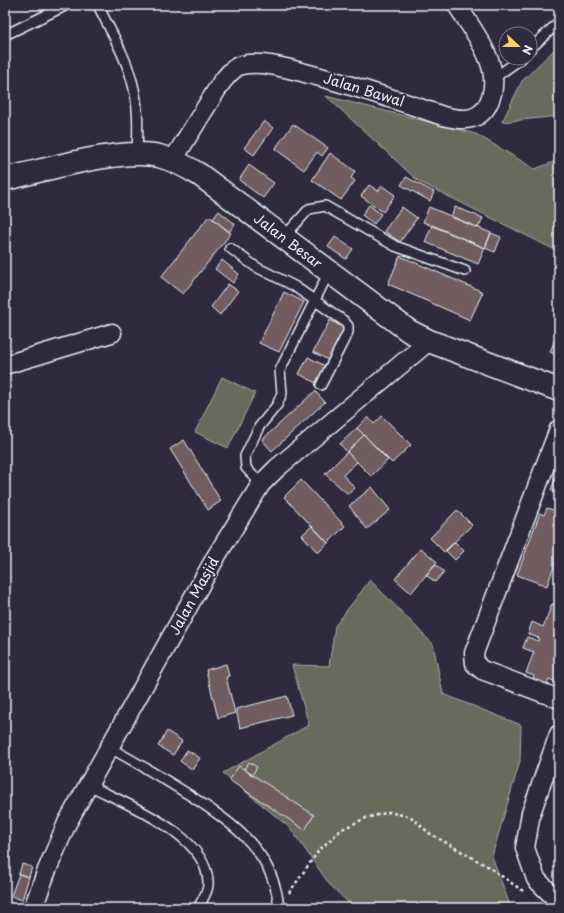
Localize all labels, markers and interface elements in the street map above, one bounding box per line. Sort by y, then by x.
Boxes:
north arrow [498,26,538,66]
text: N [518,43,537,57]
street label: Jalan Bawal [321,67,407,112]
street label: Jalan Besar [250,208,328,274]
street label: Jalan Masjid [163,553,224,639]

